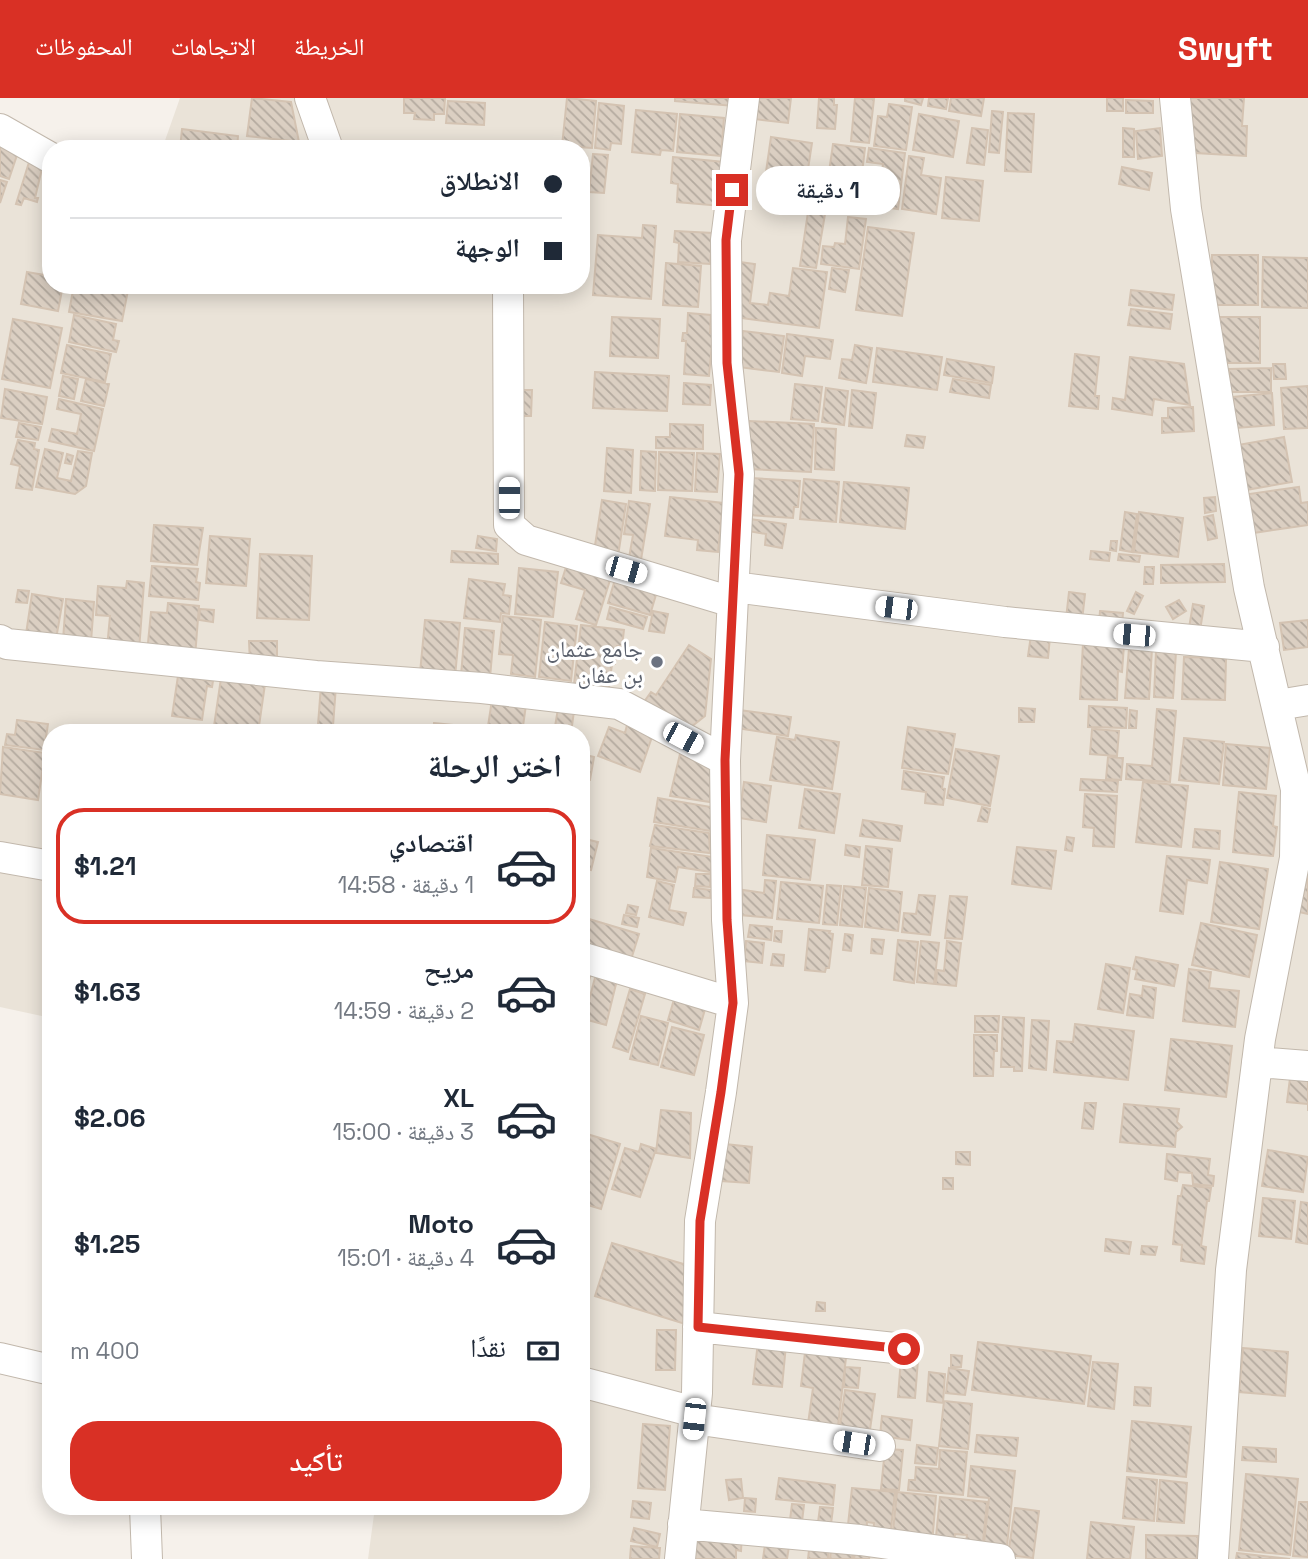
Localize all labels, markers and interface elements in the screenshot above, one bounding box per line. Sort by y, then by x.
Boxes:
text: Swyft [1178,28,1273,70]
text: المحفوظات [35,31,133,62]
text: الاتجاهات [171,31,256,62]
text: الخريطة [294,31,365,62]
text: الانطلاق [440,164,520,198]
callout: 1 دقيقة [756,166,900,214]
route end [716,174,748,206]
text: 1 دقيقة [796,175,860,205]
text: الوجهة [455,231,520,265]
car [499,477,520,519]
car [603,554,650,586]
car [874,595,919,621]
car [1113,623,1156,647]
place label: جامع عثمان بن عفان [546,634,643,690]
marker: جامع عثمان بن عفان [649,654,665,670]
car [660,719,707,757]
text: اختر الرحلة [428,746,562,786]
text: اقتصادي [389,826,474,860]
icon: car [495,835,558,898]
text: $1.21 [74,849,136,883]
text: 1 دقيقة · 14:58 [338,870,474,900]
text: مريح [424,952,474,986]
icon: car [495,961,558,1024]
text: $1.63 [74,975,141,1009]
text: 2 دقيقة · 14:59 [334,996,474,1026]
text: XL [443,1081,474,1115]
icon: car [495,1087,558,1150]
text: $2.06 [74,1101,146,1135]
text: 3 دقيقة · 15:00 [333,1117,474,1147]
text: Moto [408,1207,474,1241]
icon: car [495,1213,558,1276]
text: $1.25 [74,1227,140,1261]
text: 4 دقيقة · 15:01 [337,1243,474,1273]
text: نقدًا [470,1331,506,1365]
icon: cash [524,1332,562,1370]
route start [888,1333,920,1365]
text: 400 m [70,1336,140,1366]
car [682,1397,707,1441]
button: تأكيد [70,1421,562,1501]
car [832,1429,877,1457]

